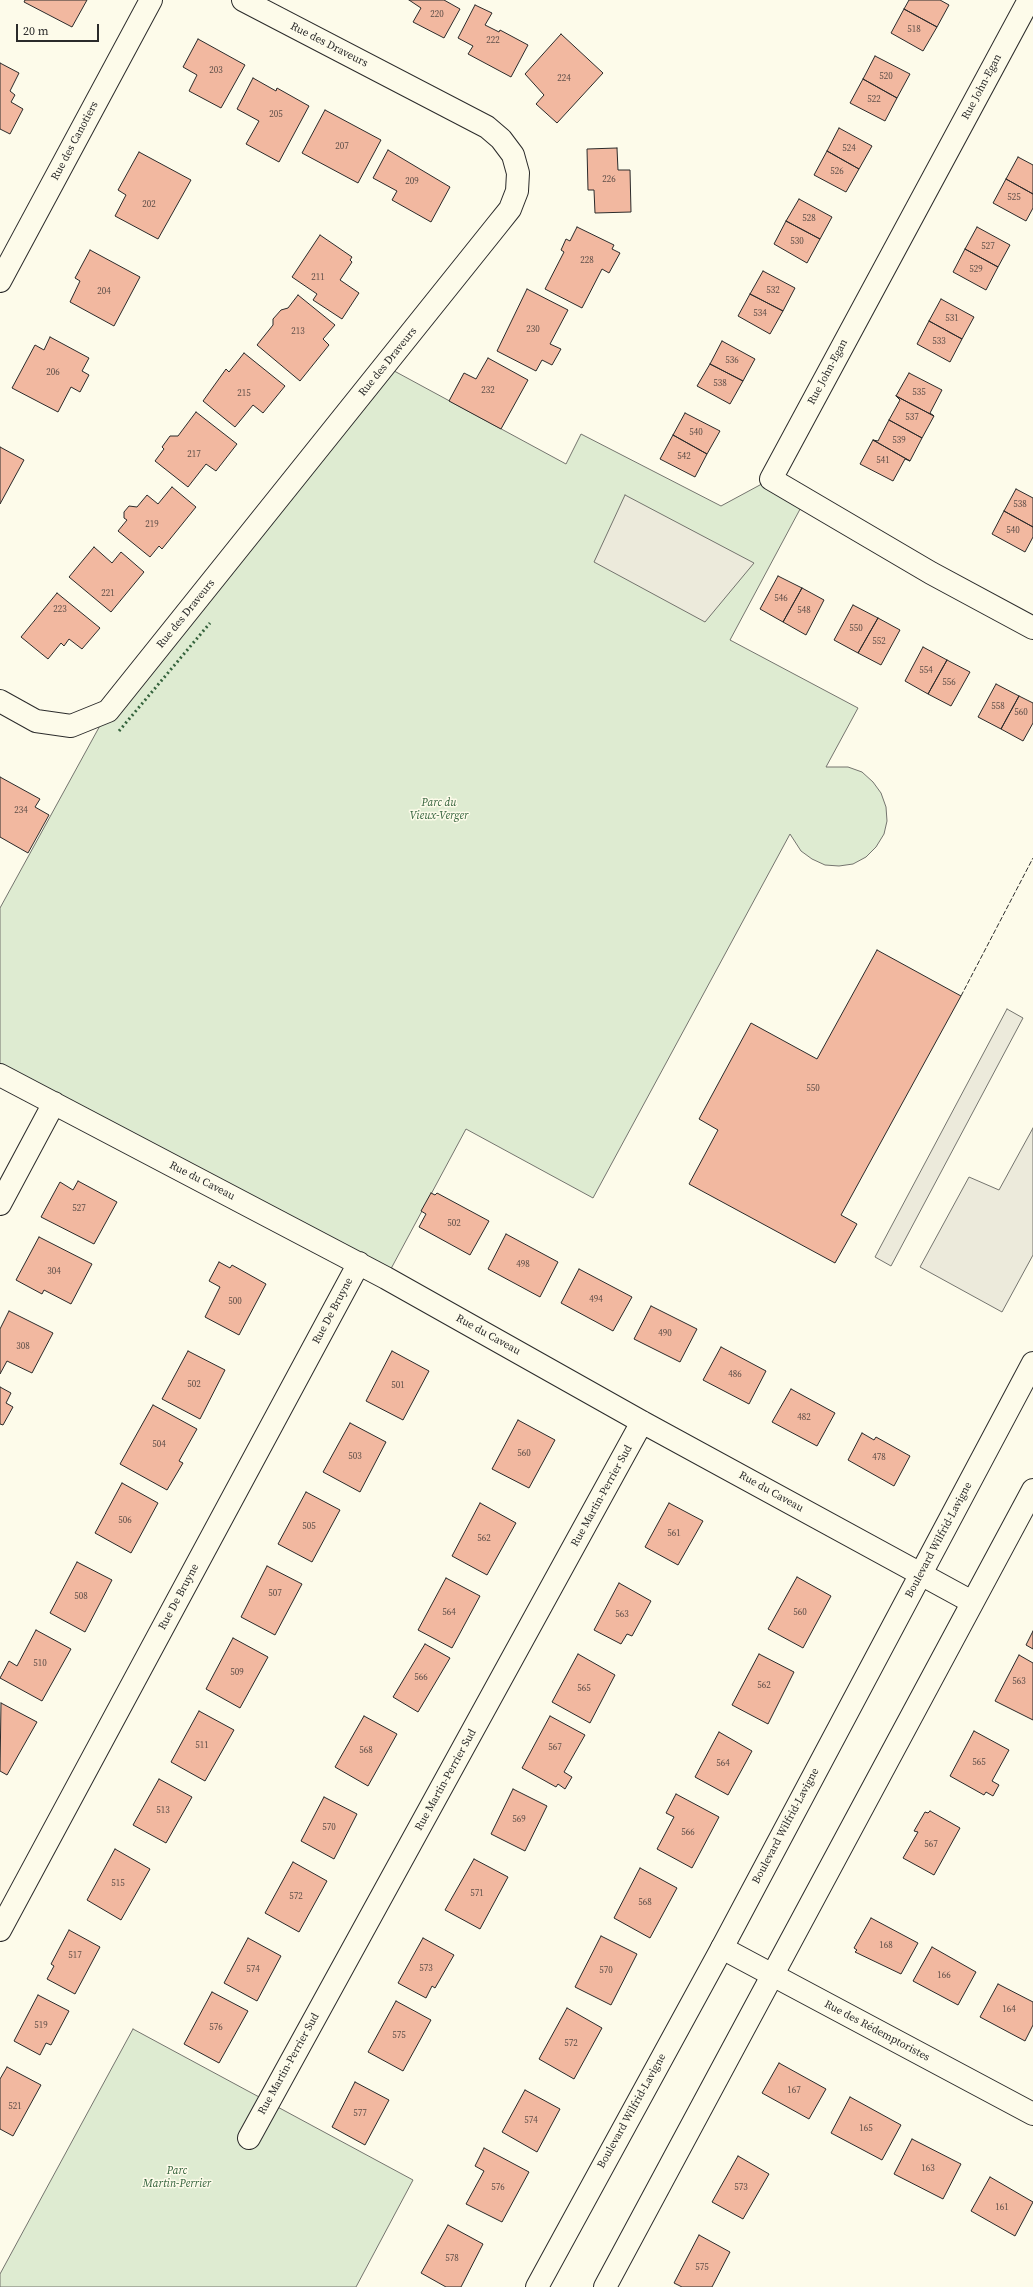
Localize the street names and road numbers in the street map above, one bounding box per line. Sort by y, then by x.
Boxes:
street label: Rue des Draveurs [288,20,370,70]
street label: Rue John-Egan [959,52,1005,122]
street label: Rue des Canotiers [49,99,101,183]
street label: Rue des Draveurs [356,325,420,399]
street label: Rue John-Egan [805,337,851,407]
street label: Rue des Draveurs [154,577,218,651]
street label: Rue du Caveau [167,1159,237,1203]
street label: Rue De Bruyne [310,1276,356,1346]
street label: Rue du Caveau [453,1312,523,1358]
street label: Rue Martin-Perrier Sud [569,1443,635,1549]
street label: Rue du Caveau [736,1469,806,1515]
street label: Boulevard Wilfrid-Lavigne [903,1480,975,1600]
street label: Rue De Bruyne [156,1562,202,1632]
street label: Rue Martin-Perrier Sud [413,1727,479,1833]
street label: Boulevard Wilfrid-Lavigne [750,1766,822,1886]
street label: Rue des Rédemptoristes [822,1998,932,2064]
street label: Rue Martin-Perrier Sud [256,2011,322,2117]
street label: Boulevard Wilfrid-Lavigne [595,2051,669,2171]

